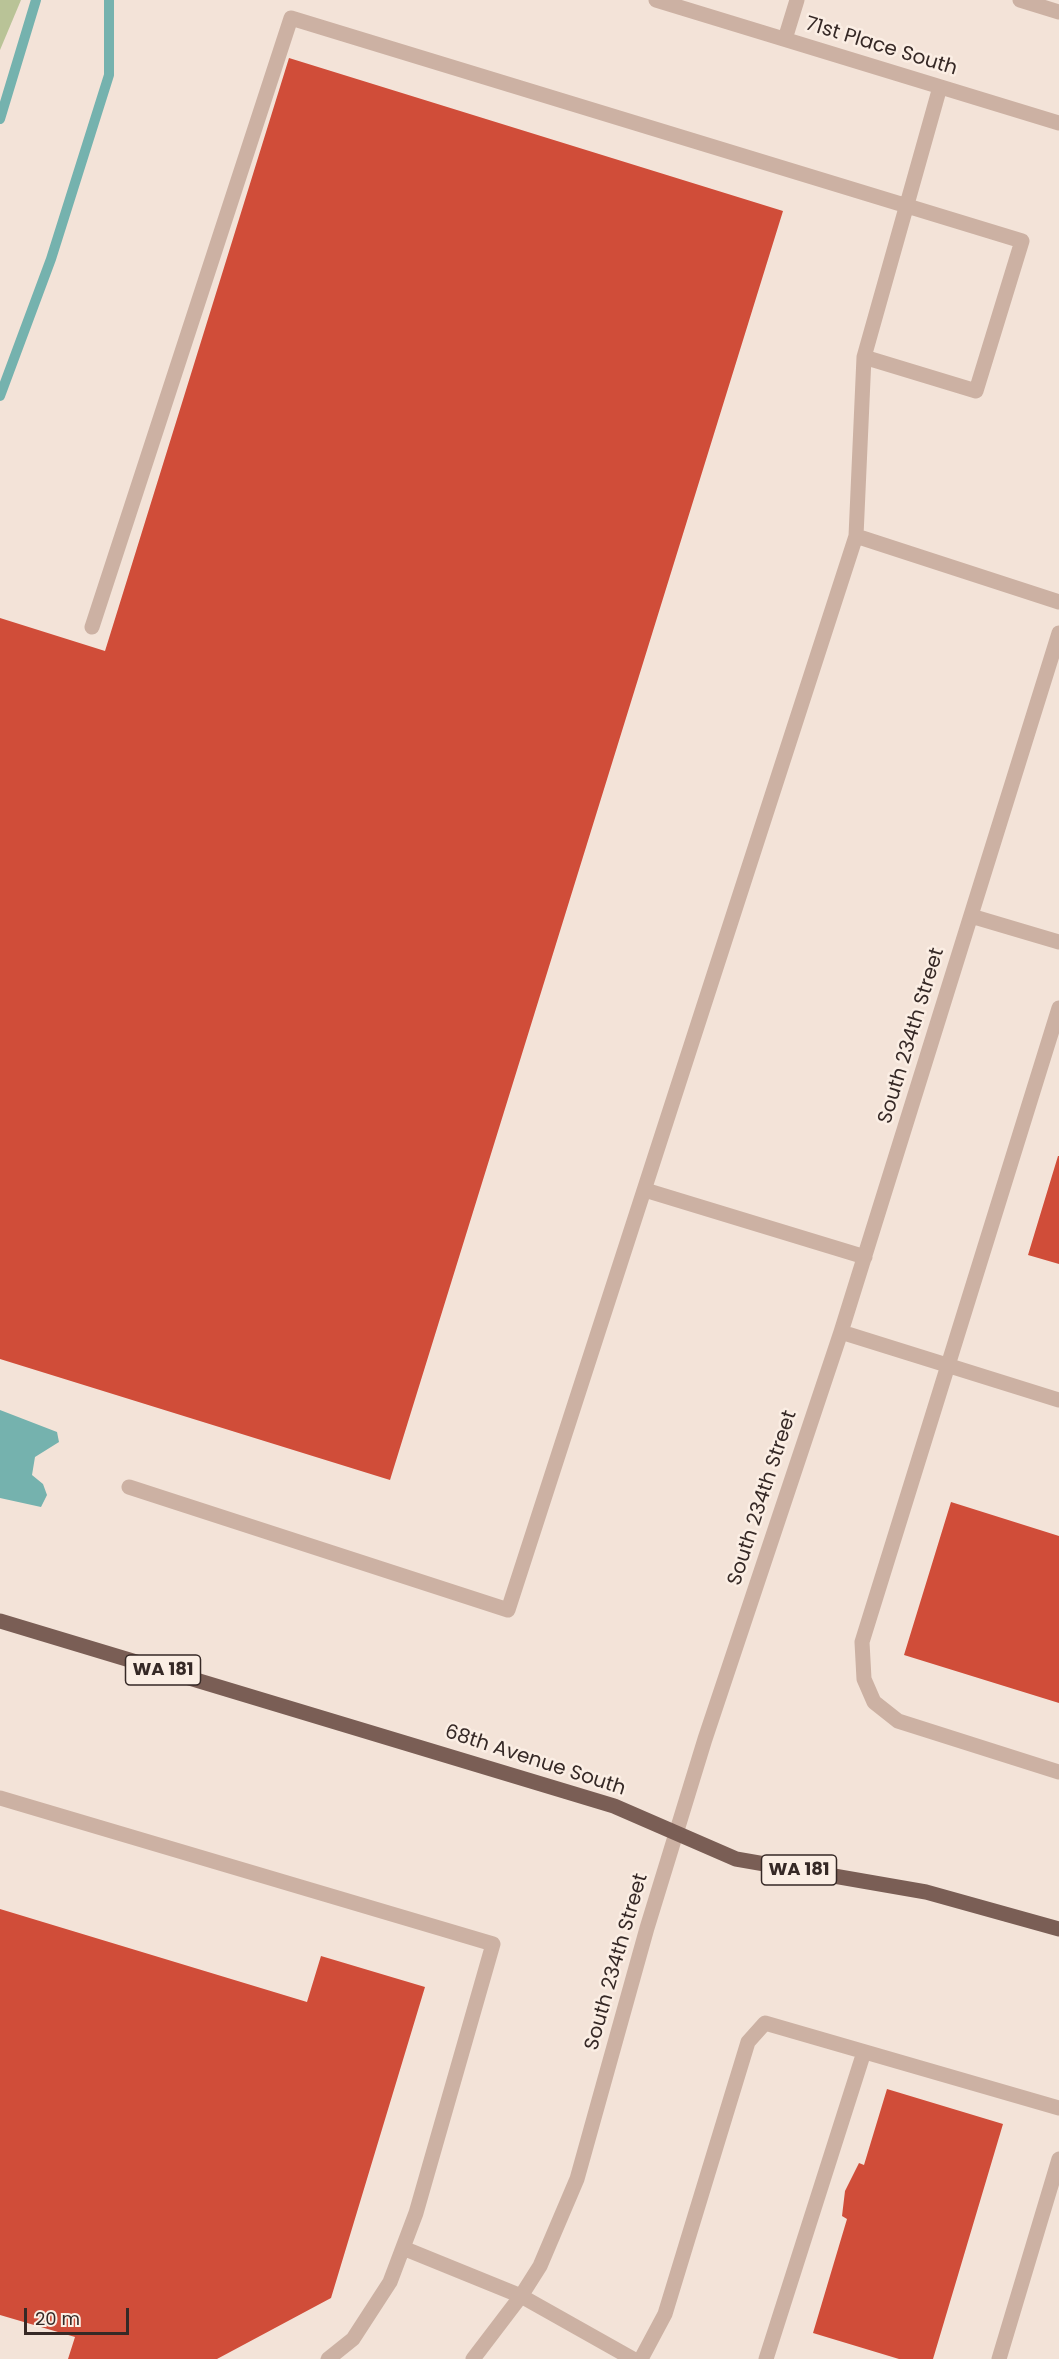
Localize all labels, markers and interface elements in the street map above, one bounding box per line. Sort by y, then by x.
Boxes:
street label: 71st Place South [802,12,960,82]
street label: South 234th Street [874,945,950,1127]
street label: South 234th Street [723,1407,803,1589]
road number: WA 181 [126,1655,201,1685]
street label: 68th Avenue South [442,1720,628,1802]
road number: WA 181 [762,1855,836,1885]
street label: South 234th Street [580,1871,654,2053]
scale bar [27,2296,132,2334]
text: 20 m [35,2306,80,2331]

